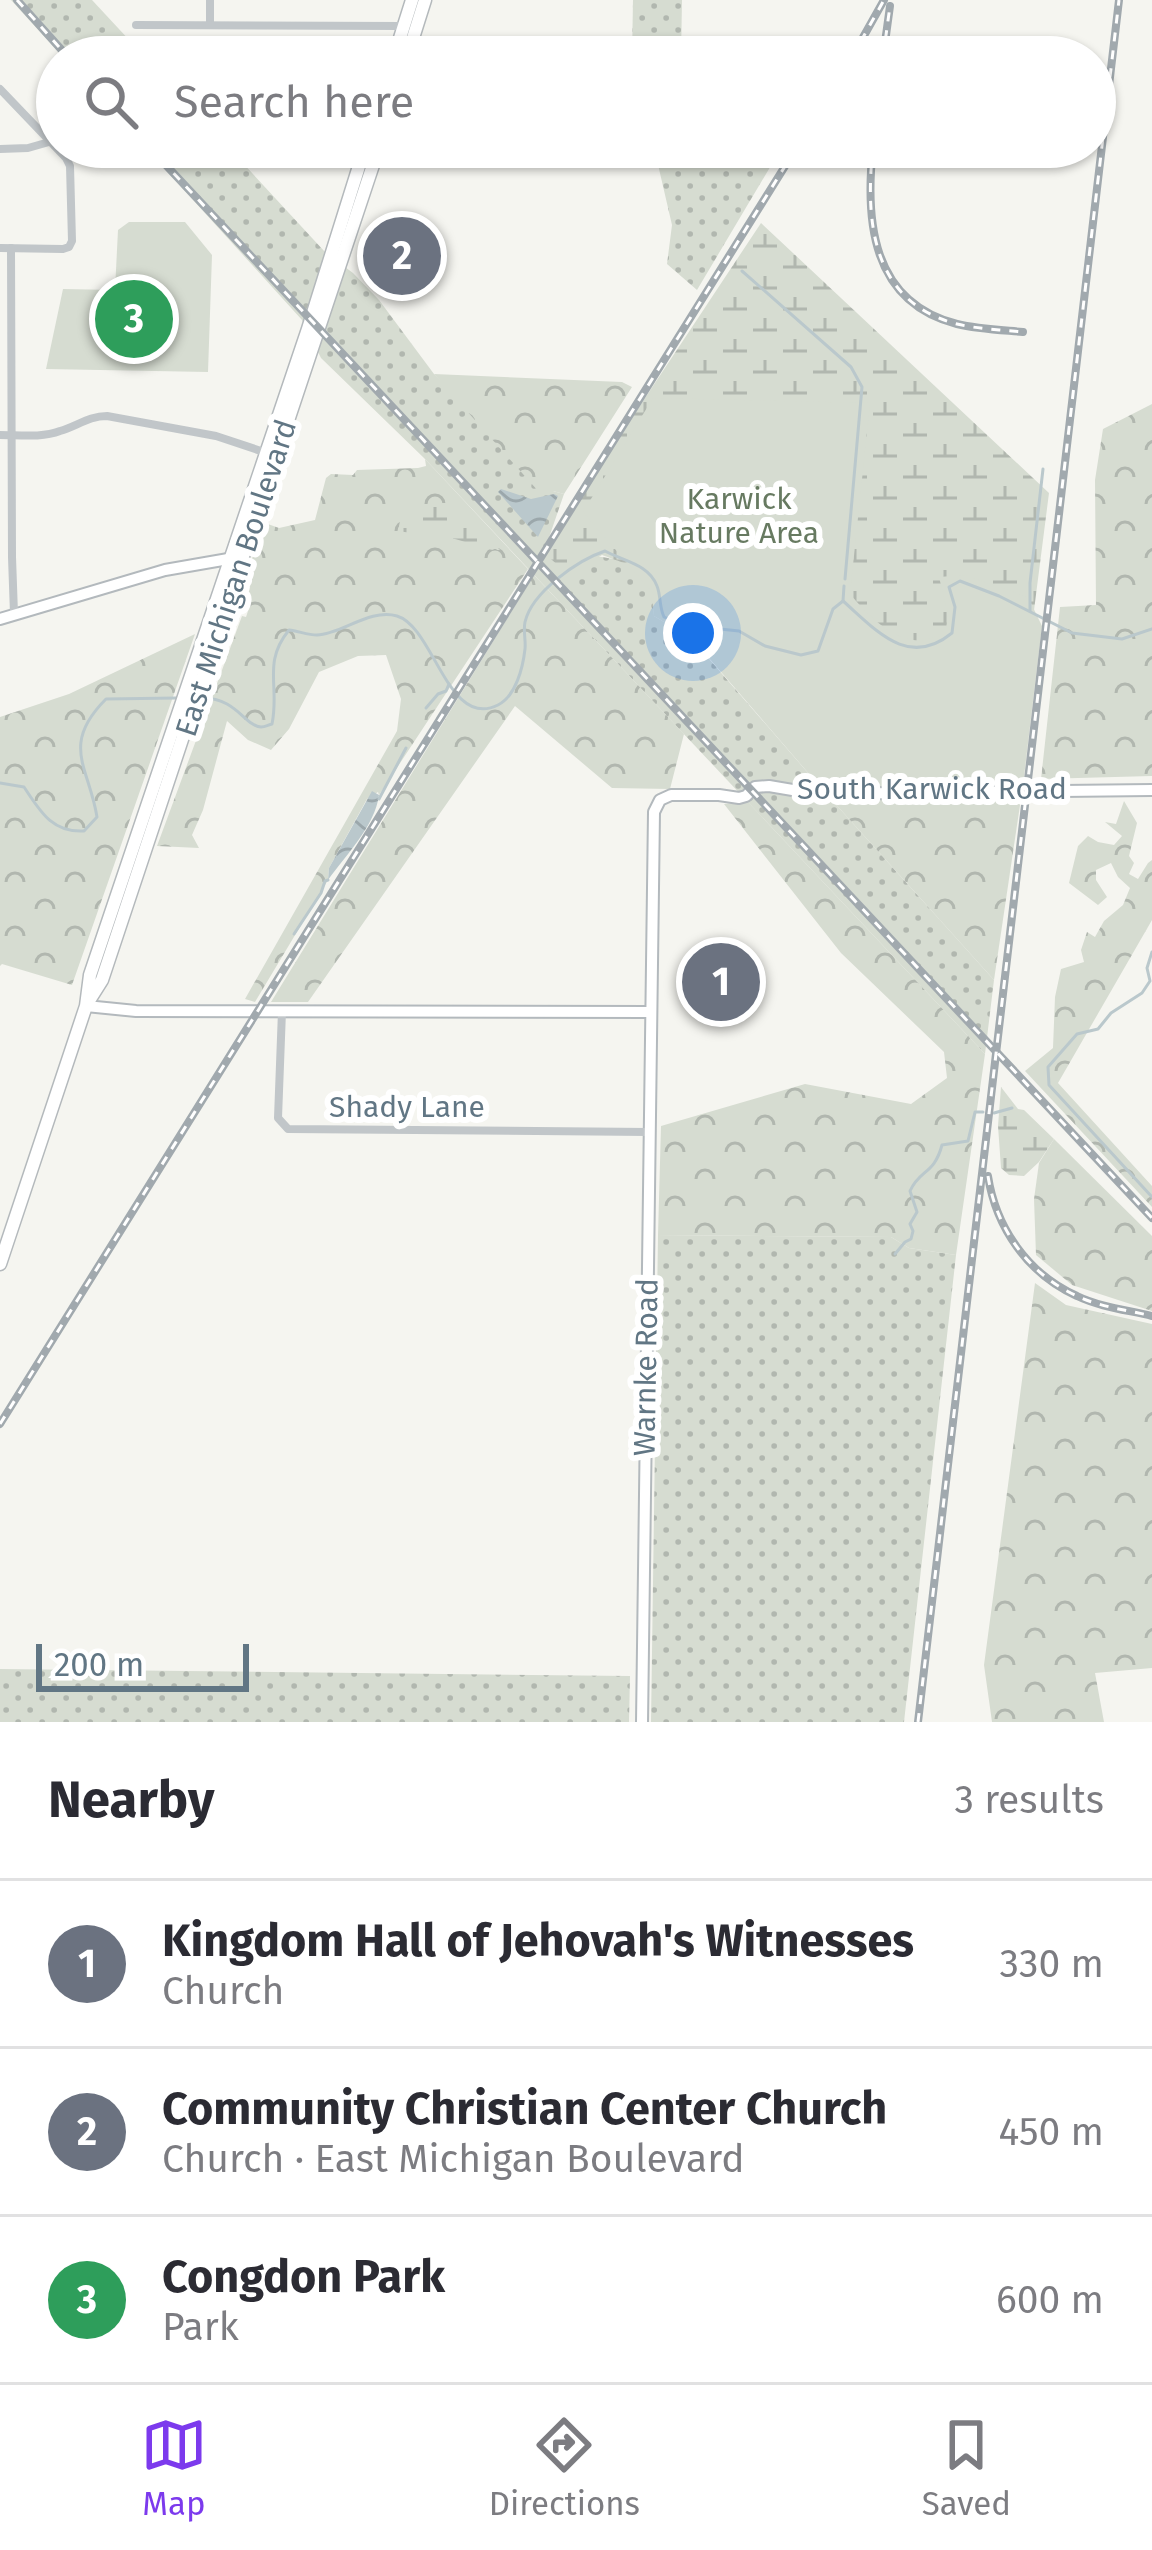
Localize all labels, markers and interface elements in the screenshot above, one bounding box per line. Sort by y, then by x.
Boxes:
search box [36,36,1116,168]
icon: search [78,69,144,135]
text: Search here [174,75,414,129]
pin: 2 [363,211,441,301]
pin: 3 [95,274,173,364]
street label: East Michigan Boulevard [168,415,304,741]
park label: Karwick Nature Area [659,481,819,551]
your location [663,603,723,663]
street label: South Karwick Road [797,771,1067,807]
pin: 1 [682,937,760,1027]
street label: Shady Lane [329,1089,485,1125]
street label: Warnke Road [626,1278,666,1456]
scale bar [36,1638,249,1691]
text: 200 m [54,1645,144,1685]
text: Nearby [48,1769,214,1831]
text: 3 results [954,1777,1104,1823]
text: Kingdom Hall of Jehovah's Witnesses [162,1914,914,1968]
text: 1 [78,1941,96,1987]
text: 330 m [1000,1941,1104,1987]
text: Church [162,1968,284,2014]
text: Community Christian Center Church [162,2082,887,2136]
text: 2 [77,2109,97,2155]
text: 450 m [999,2109,1104,2155]
text: Church · East Michigan Boulevard [162,2136,745,2182]
text: Congdon Park [162,2250,445,2304]
text: 3 [77,2277,97,2323]
text: 600 m [996,2277,1104,2323]
text: Park [162,2304,239,2350]
tab: Map [141,2412,207,2524]
tab: Directions [489,2412,640,2524]
tab: Saved [922,2412,1011,2524]

